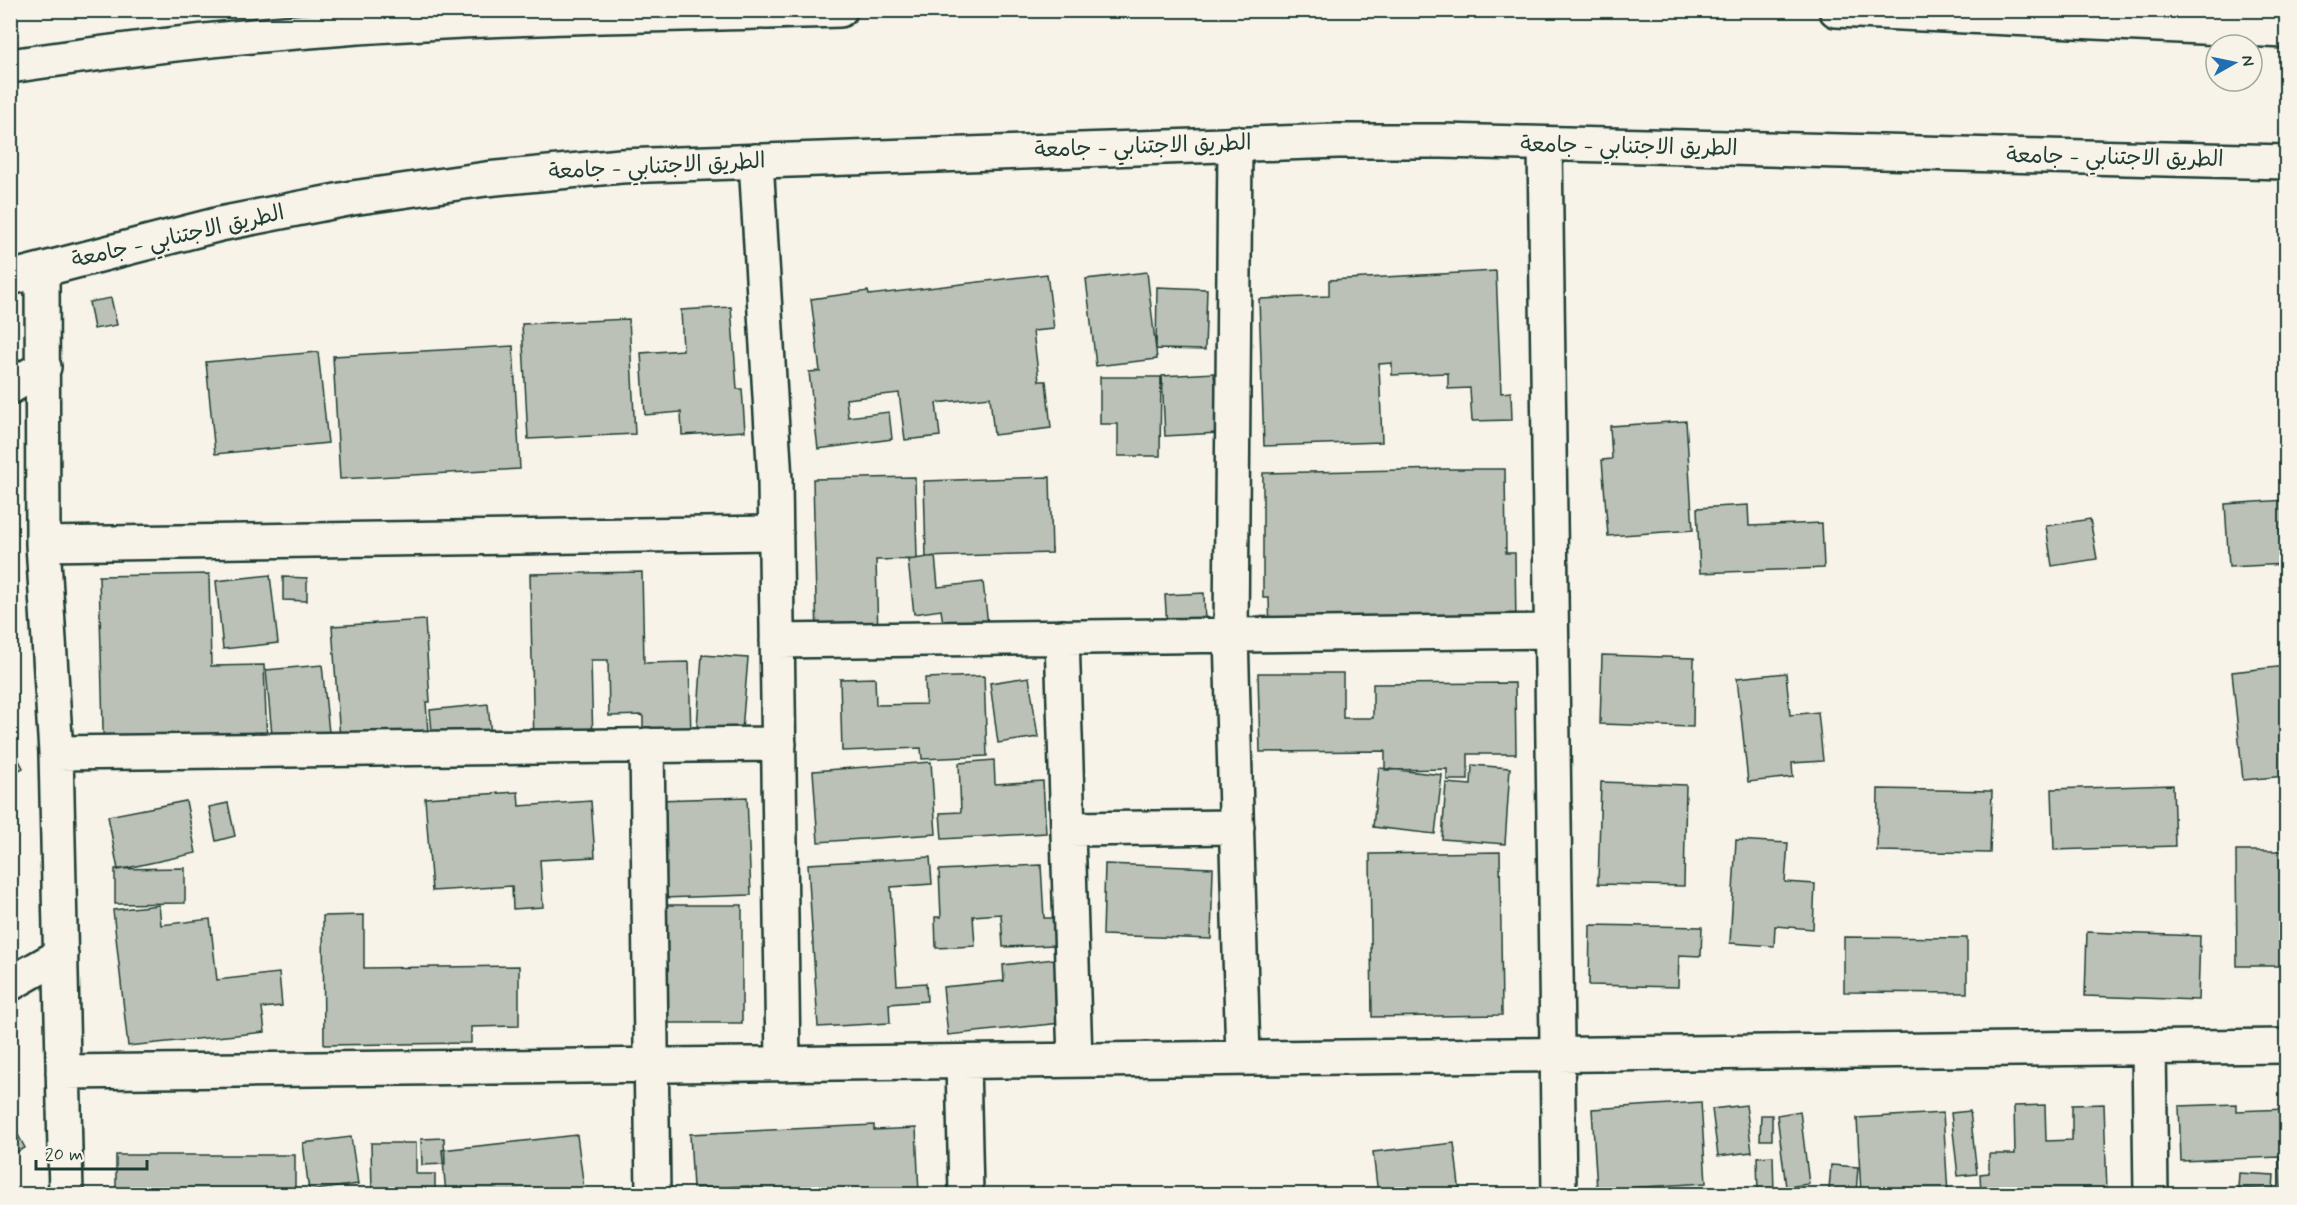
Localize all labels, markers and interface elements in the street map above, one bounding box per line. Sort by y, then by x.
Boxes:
north arrow [2204,33,2264,93]
text: N [2236,54,2259,68]
street label: الطريق الاجتنابي - جامعة [1034,129,1252,169]
street label: الطريق الاجتنابي - جامعة [1520,131,1738,167]
street label: الطريق الاجتنابي - جامعة [2006,142,2224,178]
street label: الطريق الاجتنابي - جامعة [548,147,766,191]
street label: الطريق الاجتنابي - جامعة [69,199,288,279]
scale bar [36,1133,147,1171]
text: 20 m [45,1143,83,1167]

